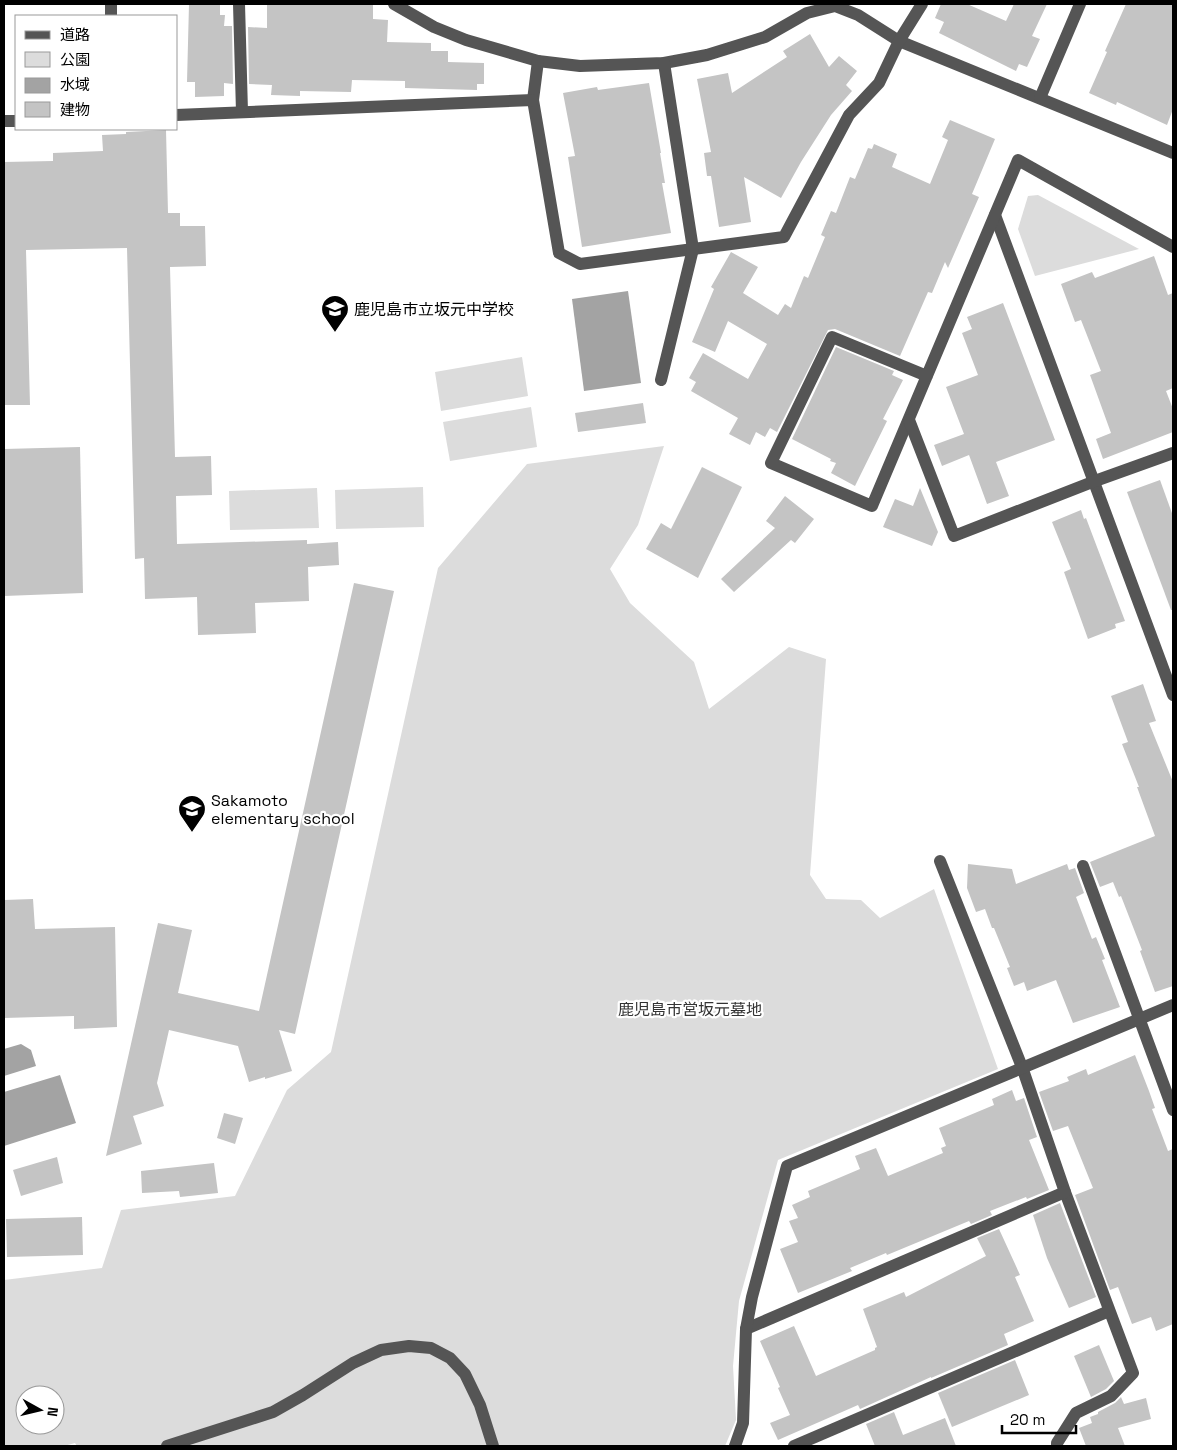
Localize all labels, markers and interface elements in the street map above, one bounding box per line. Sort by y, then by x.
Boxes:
legend [15,15,178,130]
text: 道路 [60,25,90,44]
text: 公園 [60,50,90,69]
text: 水域 [60,75,90,94]
text: 建物 [60,100,90,119]
school or university icon: 鹿児島市立坂元中学校 [320,294,350,333]
place label: 鹿児島市立坂元中学校 [354,299,514,320]
place label: Sakamoto elementary school [211,790,355,829]
school or university icon: Sakamoto elementary school [177,794,207,833]
park label: 鹿児島市営坂元墓地 [618,999,762,1020]
north arrow [15,1385,65,1435]
scale bar [1002,1402,1076,1434]
text: N [43,1406,62,1418]
text: 20 m [1010,1410,1045,1429]

